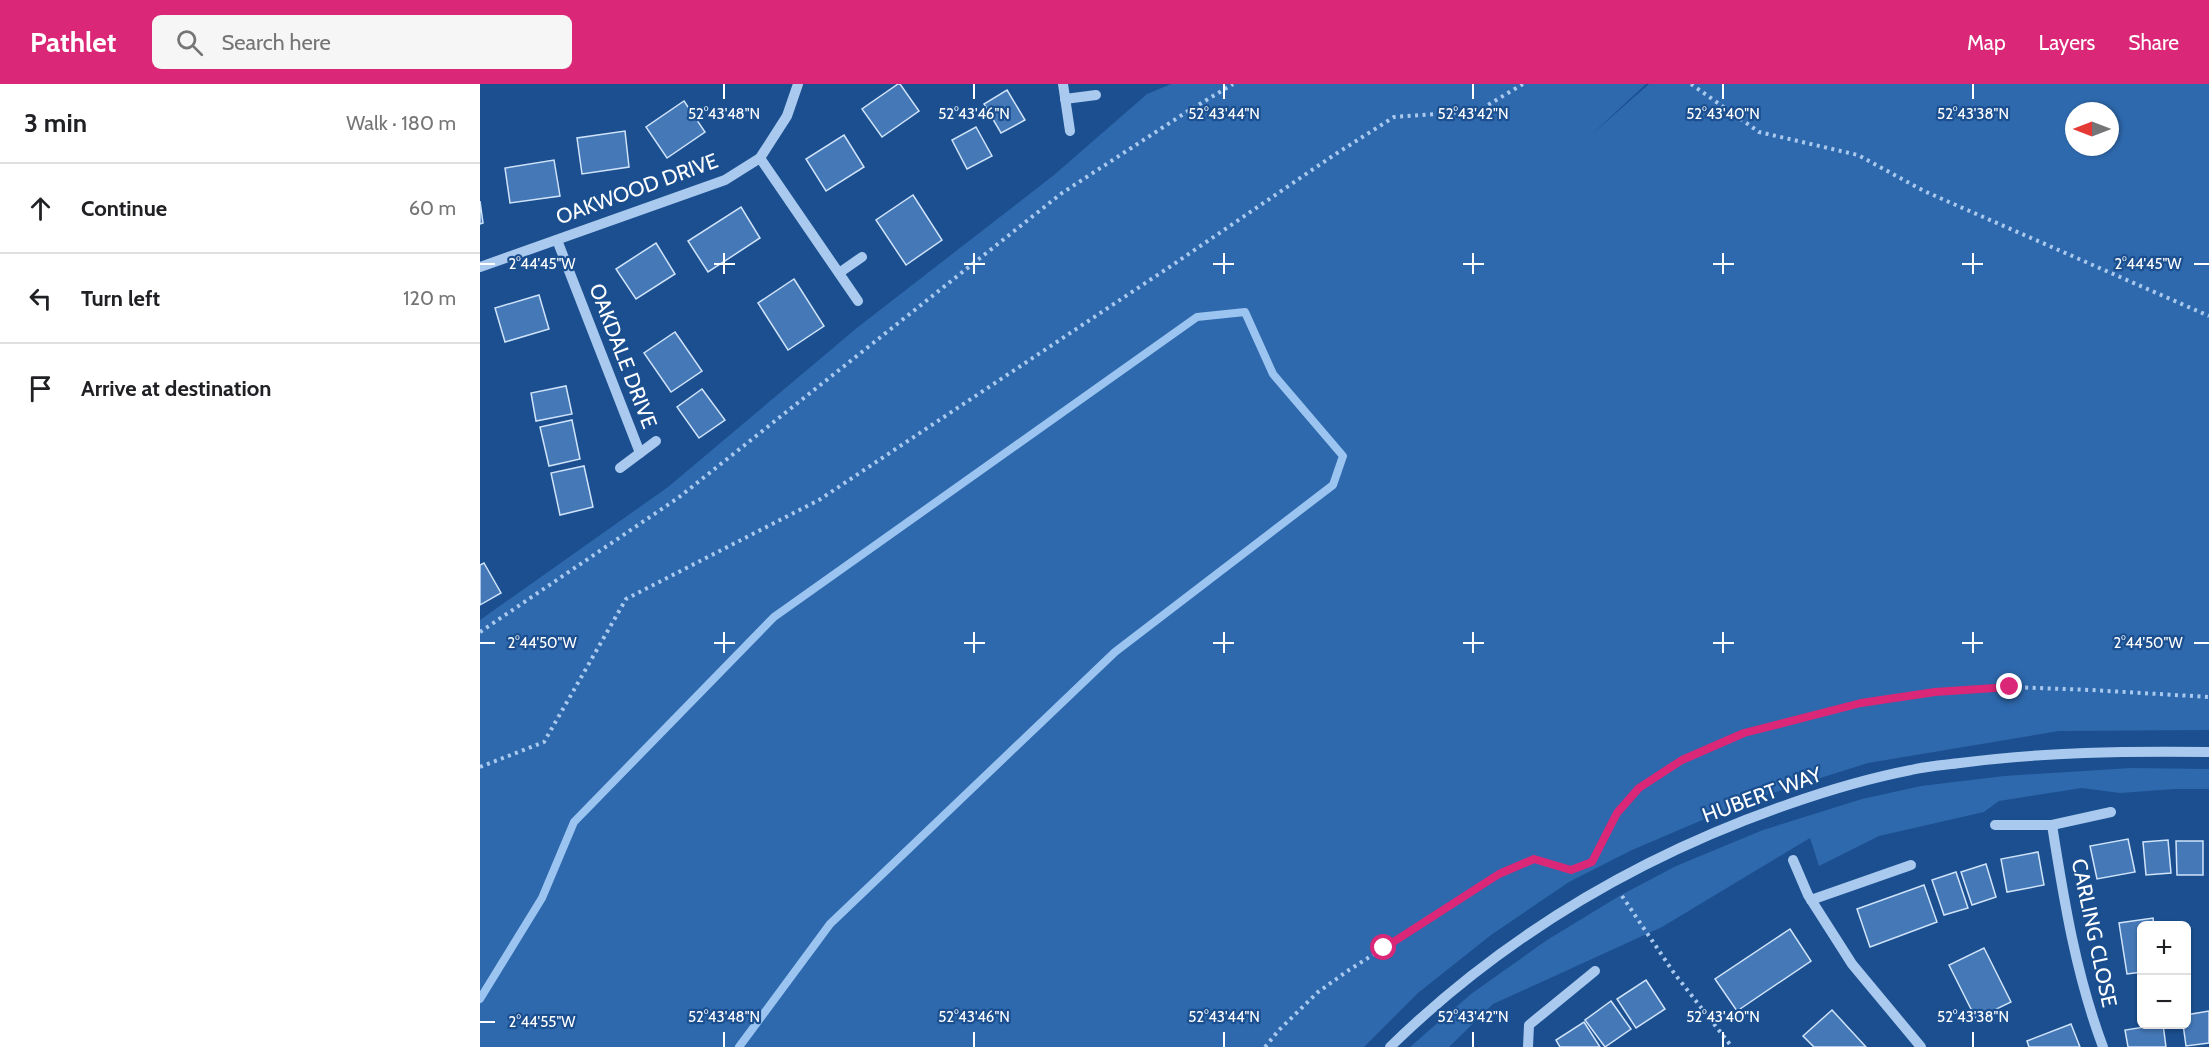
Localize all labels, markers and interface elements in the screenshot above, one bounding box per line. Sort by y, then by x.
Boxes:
search box [152,15,572,69]
text: Pathlet [30,25,116,59]
icon: search [173,26,206,59]
text: Search here [221,29,331,56]
text: Map [1967,30,2006,55]
text: Layers [2039,30,2095,55]
text: Share [2128,30,2179,55]
north arrow [2065,102,2119,156]
text: 52°43'48"N [688,105,760,123]
text: 52°43'46"N [938,105,1010,123]
text: 52°43'44"N [1188,105,1260,123]
text: 52°43'42"N [1438,105,1508,123]
text: 52°43'40"N [1686,105,1760,123]
text: 52°43'38"N [1937,105,2009,123]
text: 3 min [24,107,87,139]
text: Walk · 180 m [346,111,456,135]
street label: OAKWOOD DRIVE [552,148,721,229]
icon: ahead [24,192,57,225]
text: Continue [81,195,167,222]
text: 60 m [409,196,456,220]
text: 2°44'45"W [508,255,576,273]
text: 2°44'45"W [2114,255,2182,273]
street label: OAKDALE DRIVE [584,280,663,432]
icon: left [24,282,57,315]
text: Turn left [81,285,160,312]
text: 120 m [403,286,456,310]
icon: arrive [24,372,57,405]
text: Arrive at destination [81,375,271,402]
text: 2°44'50"W [507,634,577,652]
text: 2°44'50"W [2113,634,2183,652]
route end [1996,673,2022,699]
street label: HUBERT WAY [1699,761,1826,828]
street label: CARLING CLOSE [2067,856,2122,1009]
map controls [2137,921,2191,1029]
button: + [2137,921,2191,975]
route start [1370,934,1396,960]
button: − [2137,975,2191,1029]
text: 52°43'48"N [688,1008,760,1026]
text: 52°43'46"N [938,1008,1010,1026]
text: 52°43'44"N [1188,1008,1260,1026]
text: 52°43'42"N [1438,1008,1508,1026]
text: 52°43'40"N [1686,1008,1760,1026]
text: 52°43'38"N [1937,1008,2009,1026]
text: 2°44'55"W [509,1013,576,1031]

